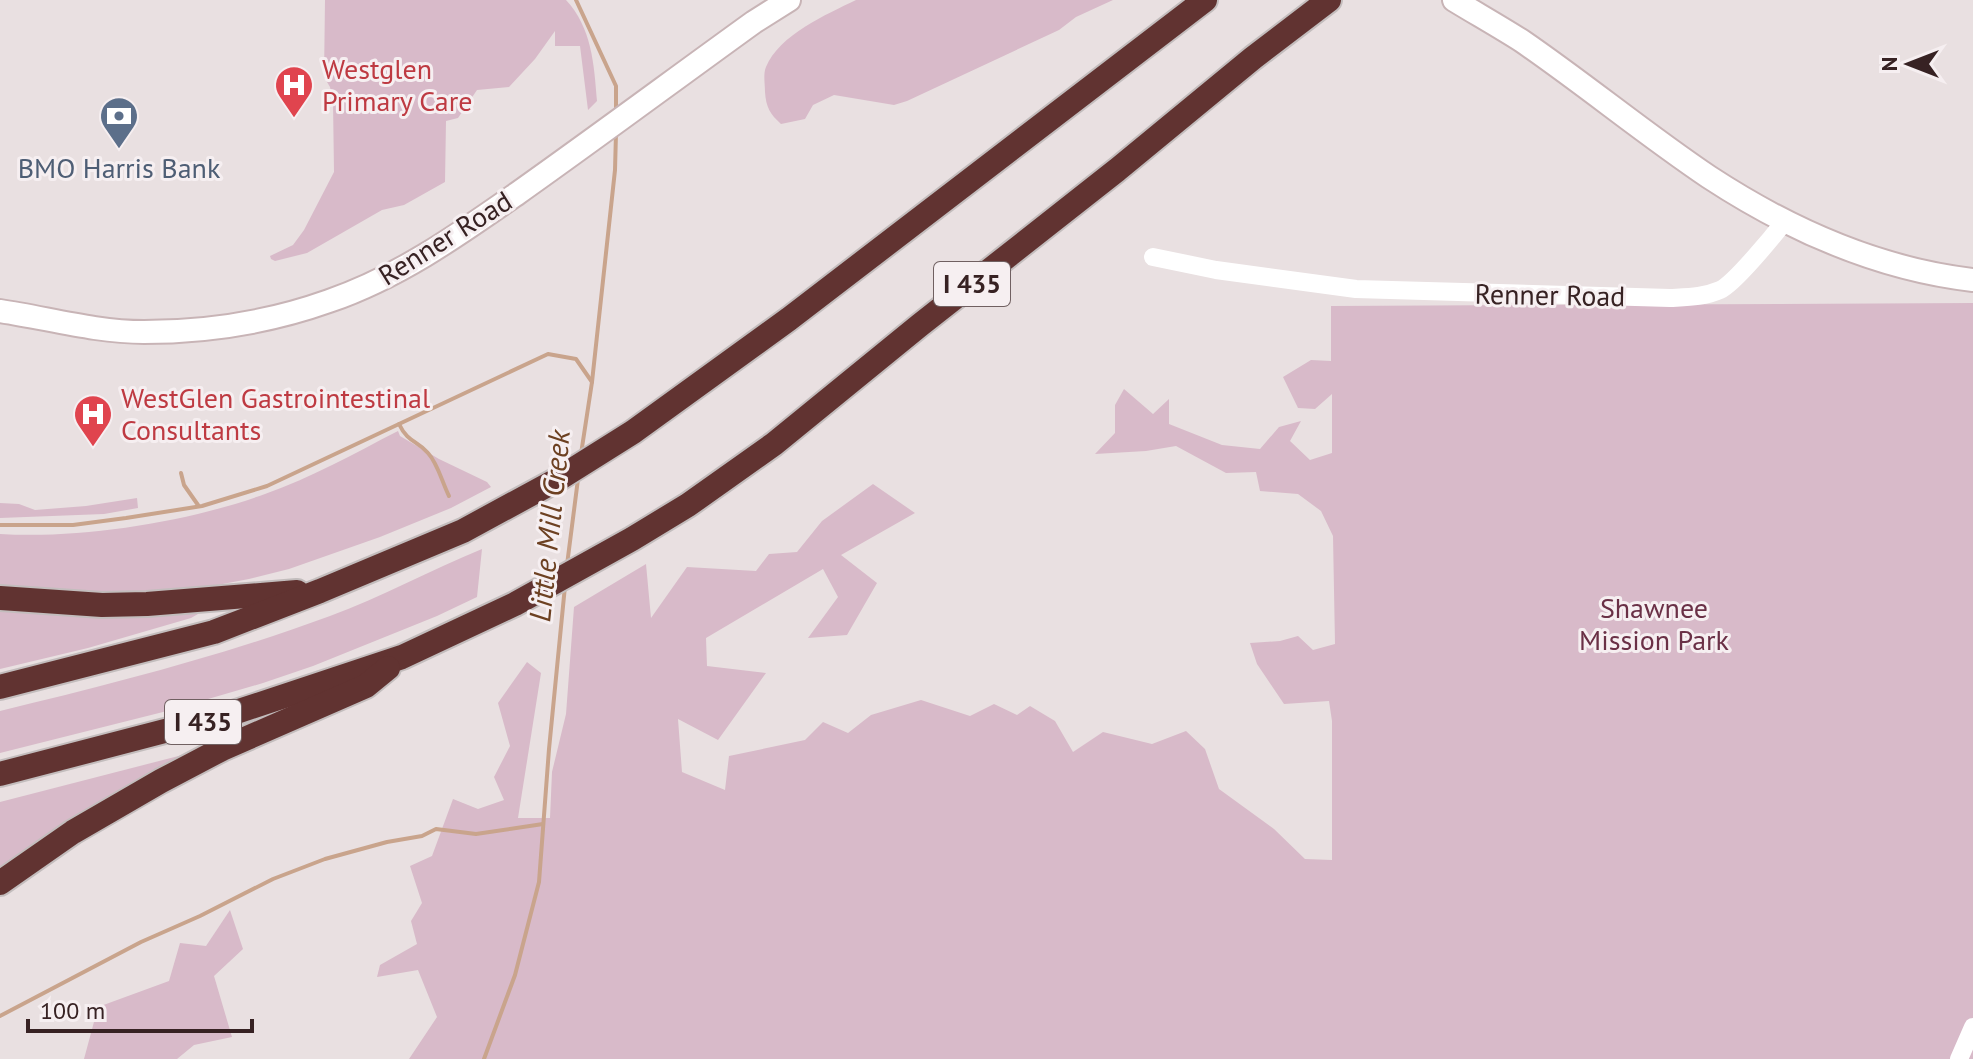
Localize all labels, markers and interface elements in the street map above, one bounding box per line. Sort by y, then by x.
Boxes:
north arrow [1869,24,1949,104]
place label: Westglen Primary Care [322,50,473,119]
text: N [1875,57,1903,71]
hospital icon: Westglen Primary Care [273,64,315,119]
bank icon: BMO Harris Bank [98,95,140,150]
place label: BMO Harris Bank [18,149,221,186]
street label: Renner Road [371,182,518,293]
road number: I 435 [934,262,1010,306]
street label: Renner Road [1474,275,1626,314]
place label: WestGlen Gastrointestinal Consultants [121,379,430,448]
hospital icon: WestGlen Gastrointestinal Consultants [72,393,114,448]
water label: Little Mill Creek [519,427,578,624]
park label: Shawnee Mission Park [1579,589,1730,658]
road number: I 435 [165,700,241,744]
scale bar [28,983,252,1033]
text: 100 m [40,995,105,1026]

